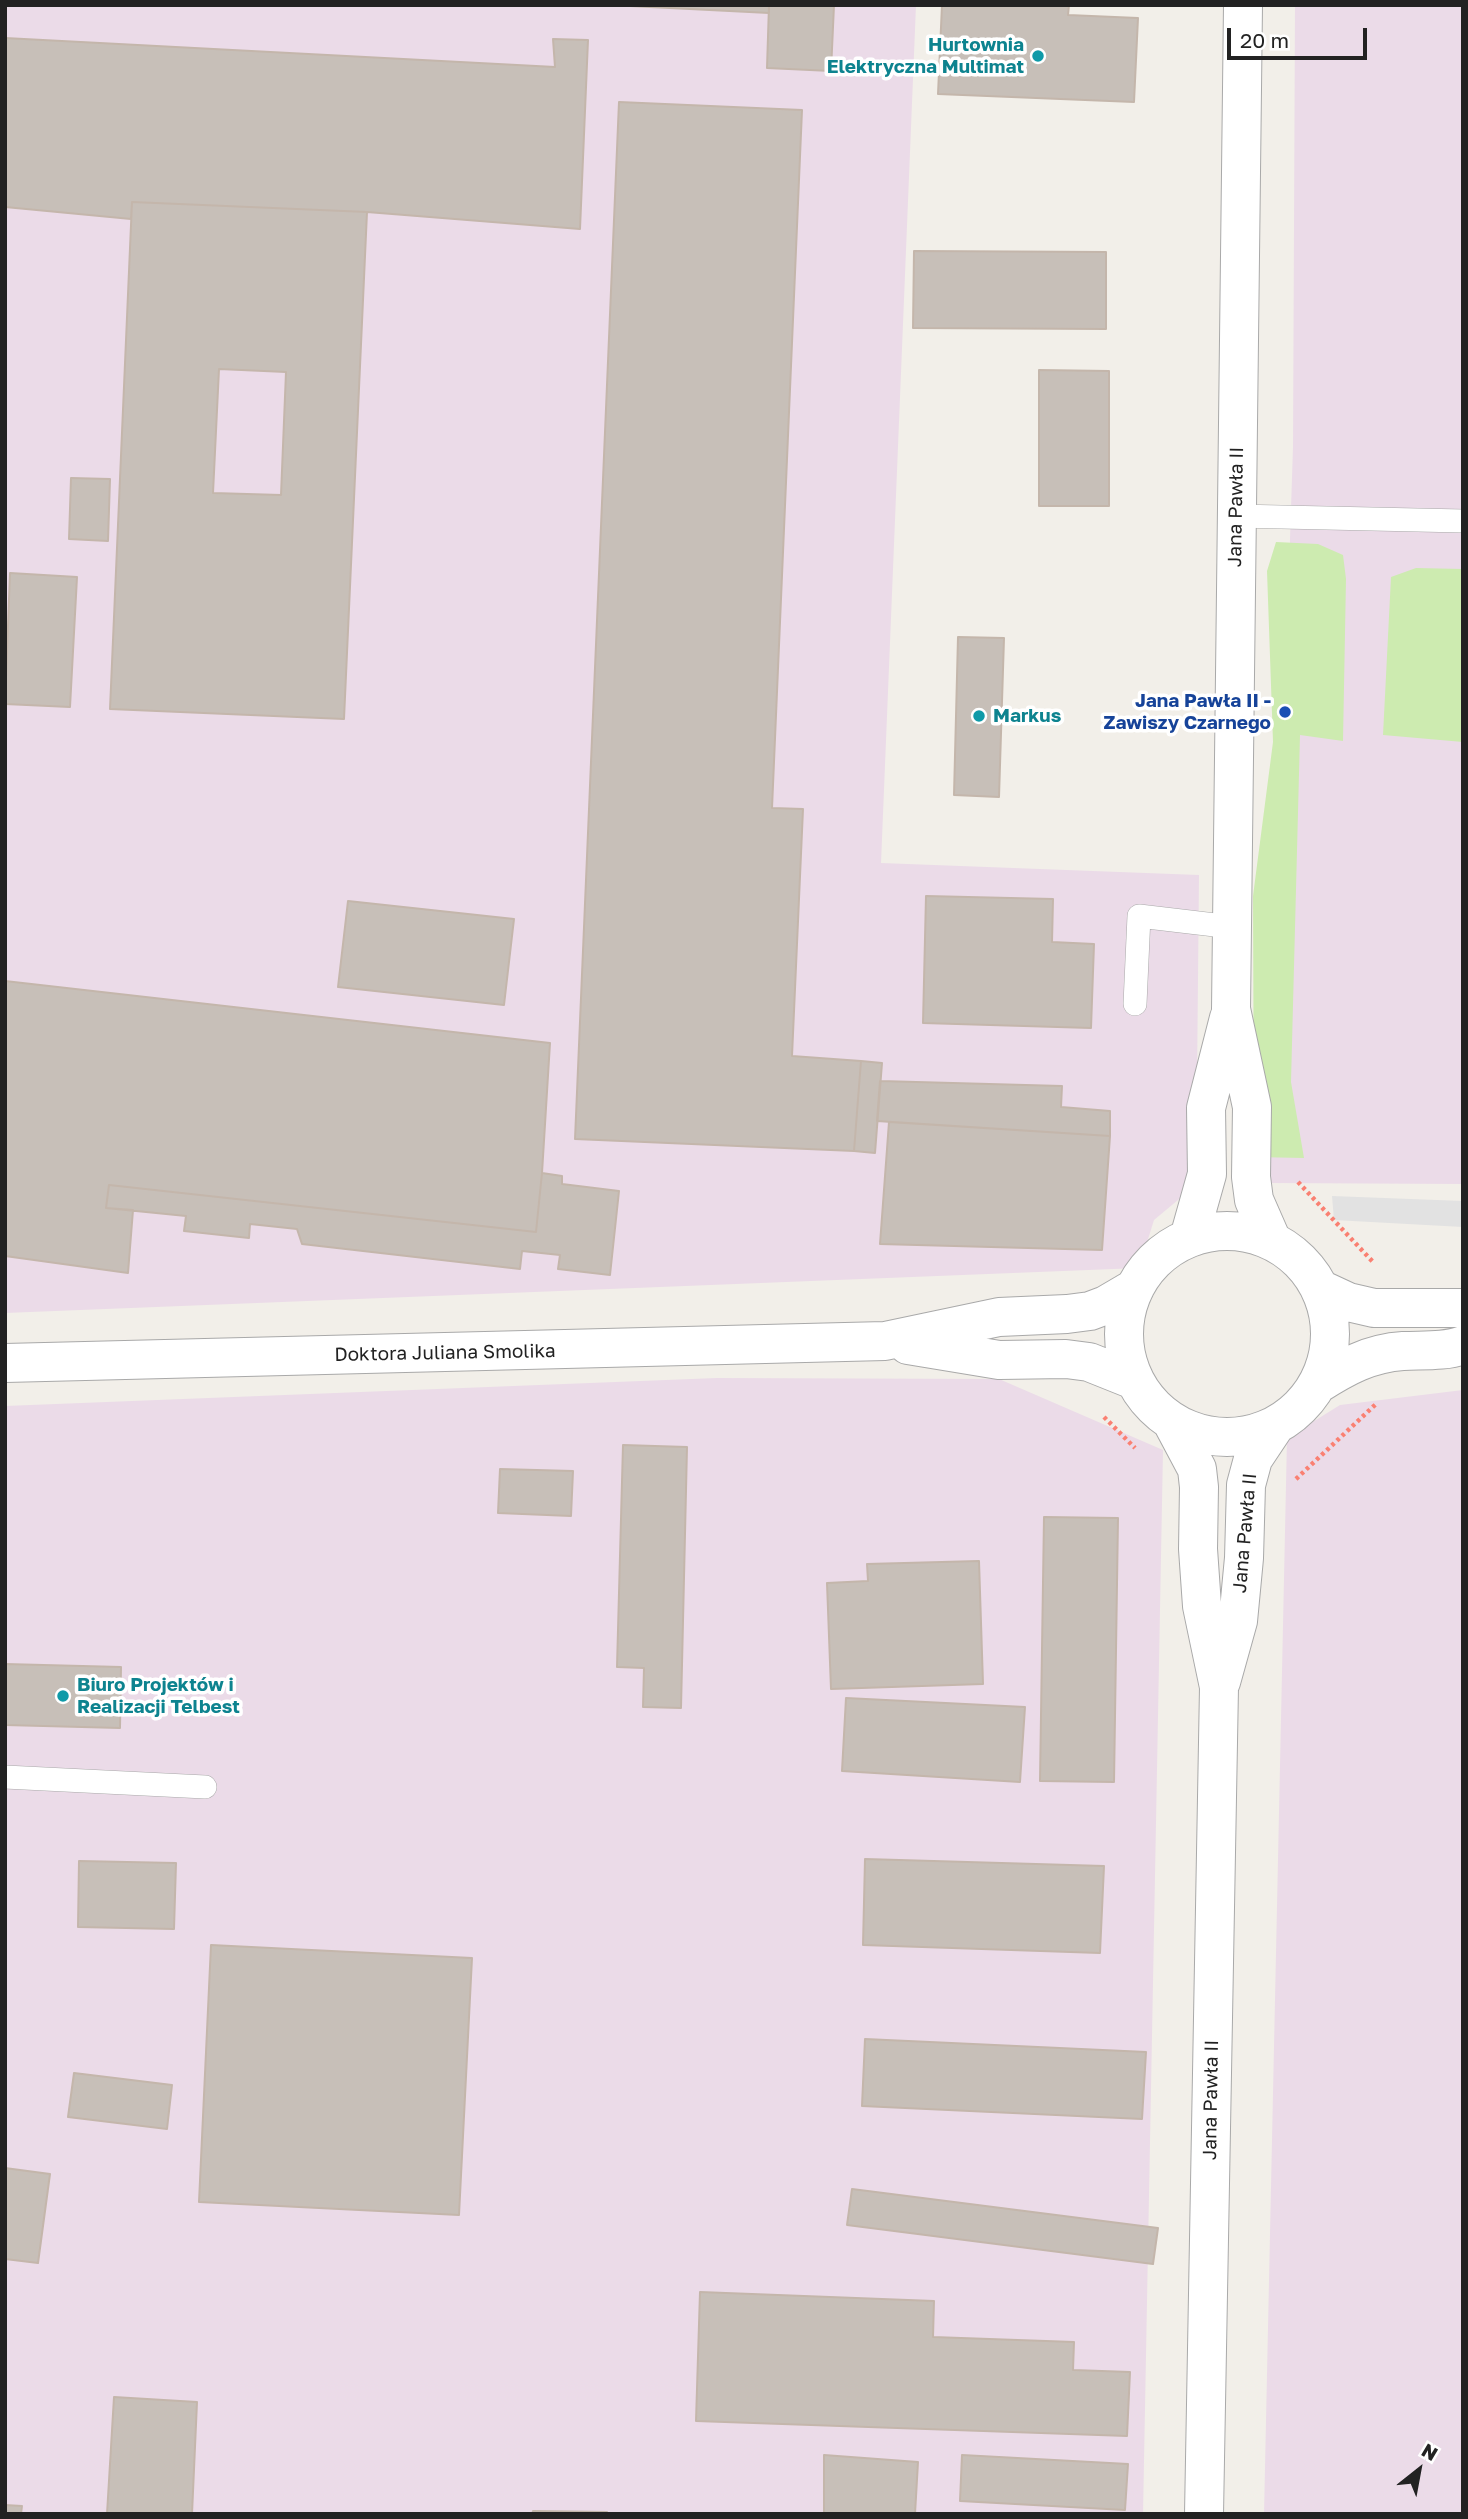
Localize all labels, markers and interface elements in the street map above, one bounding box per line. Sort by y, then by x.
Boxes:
scale bar [1230,14,1370,58]
text: 20 m [1240,27,1289,53]
place label: Hurtownia Elektryczna Multimat [827,34,1024,78]
marker: Hurtownia Elektryczna Multimat [1030,48,1046,64]
street label: Jana Pawła II [1224,447,1248,567]
place label: Jana Pawła II - Zawiszy Czarnego [1103,690,1271,734]
marker: Jana Pawła II - Zawiszy Czarnego [1277,704,1293,720]
place label: Markus [993,705,1061,727]
marker: Markus [971,708,987,724]
street label: Doktora Juliana Smolika [334,1340,556,1366]
street label: Jana Pawła II [1228,1472,1262,1594]
place label: Biuro Projektów i Realizacji Telbest [77,1674,240,1718]
marker: Biuro Projektów i Realizacji Telbest [55,1688,71,1704]
street label: Jana Pawła II [1199,2040,1223,2160]
north arrow [1384,2435,1454,2505]
text: N [1418,2438,1442,2465]

